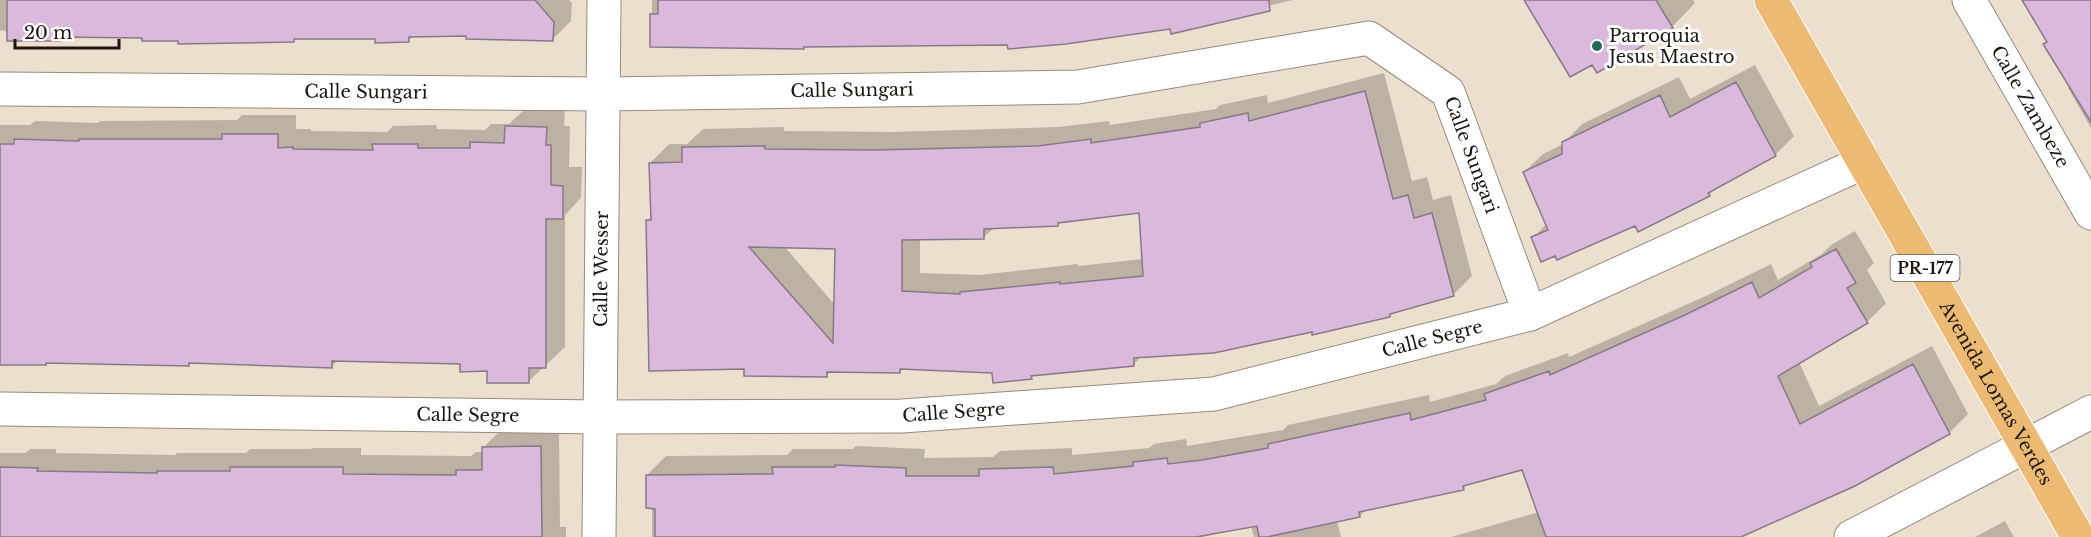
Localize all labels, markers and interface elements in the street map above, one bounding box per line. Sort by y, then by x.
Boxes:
scale bar [15,12,118,50]
text: 20 m [24,22,72,44]
place label: Parroquia Jesus Maestro [1607,25,1735,68]
marker: Parroquia Jesus Maestro [1590,39,1604,53]
street label: Calle Zambeze [1986,42,2074,172]
street label: Calle Sungari [790,78,914,102]
street label: Calle Sungari [304,81,428,104]
street label: Calle Sungari [1440,93,1503,217]
street label: Calle Wesser [590,210,613,327]
road number: PR-177 [1890,255,1960,281]
street label: Avenida Lomas Verdes [1934,297,2057,489]
street label: Calle Segre [1380,315,1485,362]
street label: Calle Segre [902,398,1006,427]
street label: Calle Segre [416,404,520,427]

